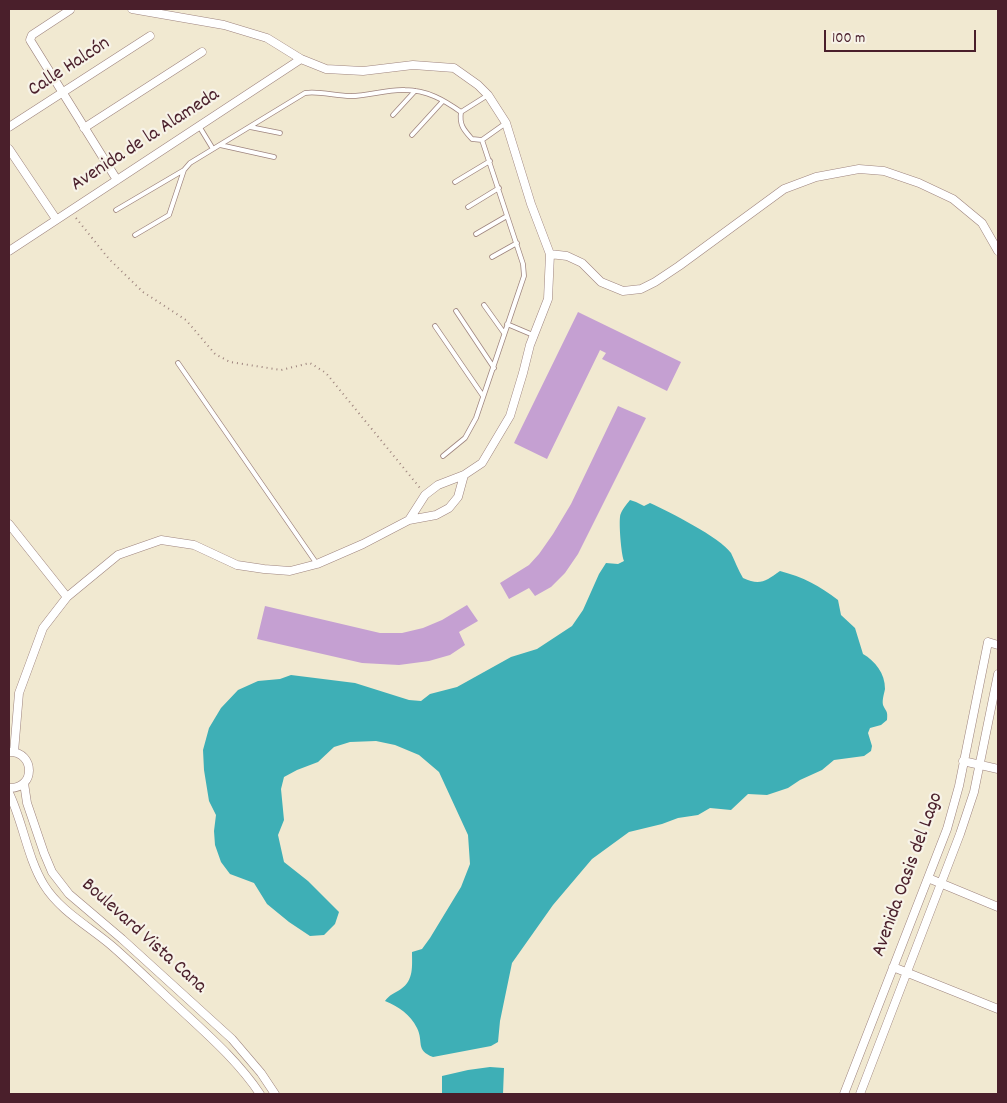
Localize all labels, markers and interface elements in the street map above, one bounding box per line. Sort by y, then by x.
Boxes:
scale bar [827,20,980,52]
text: 100 m [832,28,865,50]
street label: Calle Halcón [25,33,115,103]
street label: Avenida de la Alameda [67,84,225,198]
street label: Avenida Oasis del Lago [868,790,950,960]
street label: Boulevard Vista Cana [75,874,211,1000]

